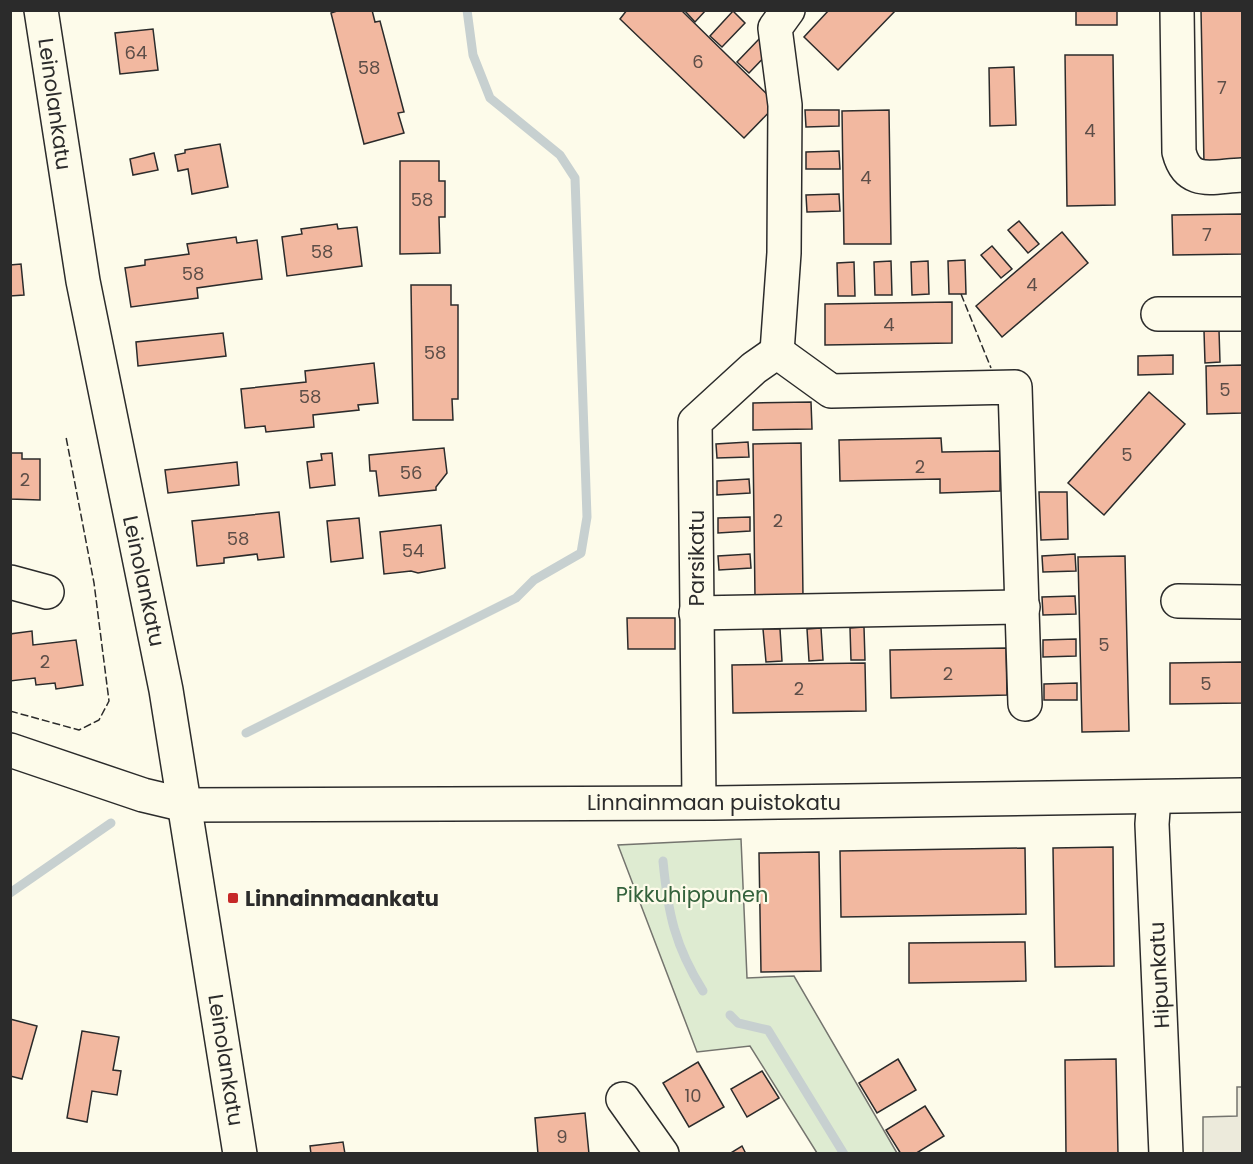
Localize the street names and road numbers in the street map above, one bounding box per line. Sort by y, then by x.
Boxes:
street label: Leinolankatu [31,36,79,172]
street label: Parsikatu [682,510,711,606]
street label: Leinolankatu [116,513,172,649]
street label: Linnainmaan puistokatu [587,788,841,817]
street label: Hipunkatu [1142,921,1176,1029]
street label: Leinolankatu [201,992,251,1128]

